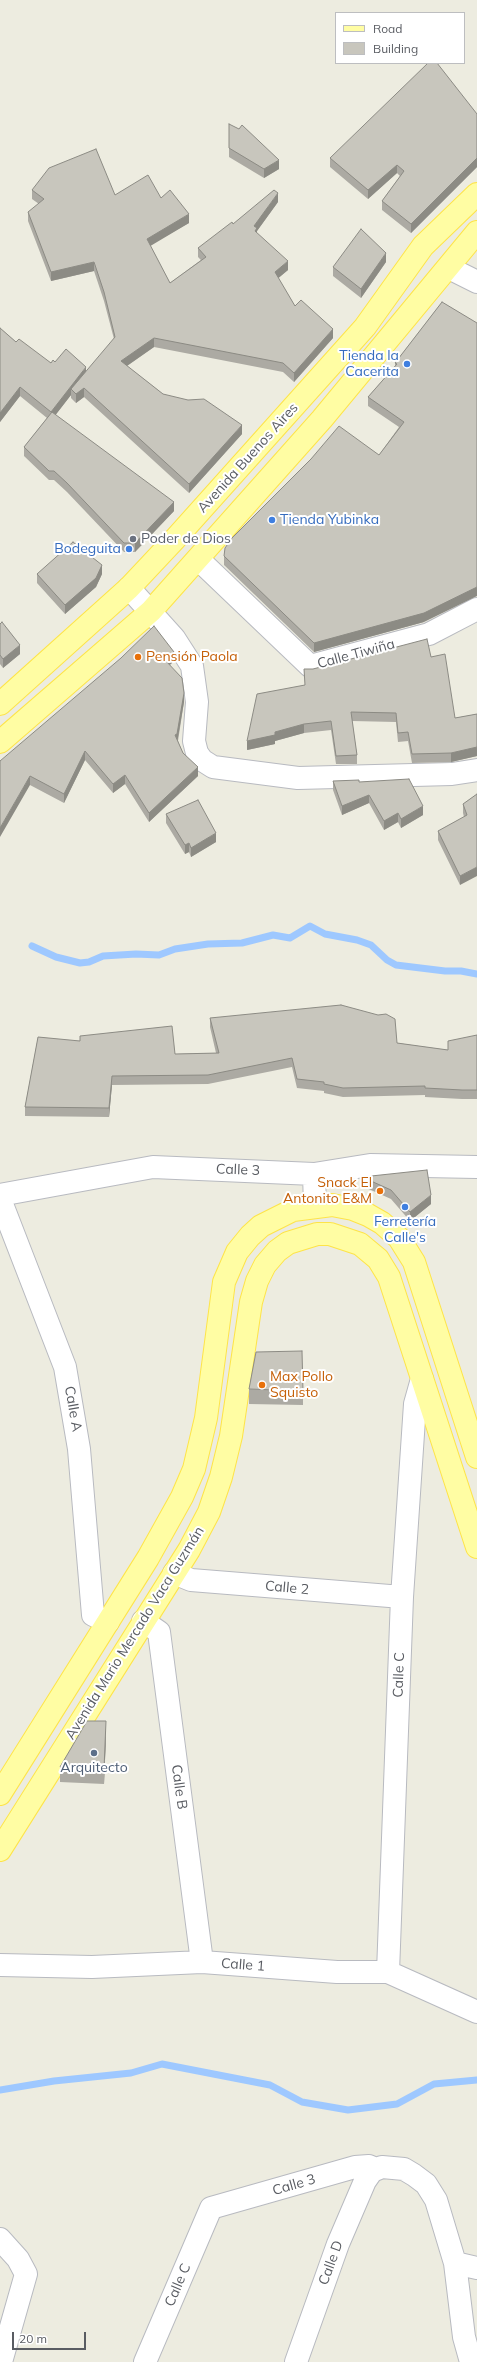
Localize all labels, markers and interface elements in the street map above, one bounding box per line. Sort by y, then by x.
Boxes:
legend [335,12,465,64]
text: Road [373,21,402,36]
text: Building [373,41,418,56]
place label: Tienda la Cacerita [339,348,399,380]
marker: Tienda la Cacerita [402,359,412,369]
street label: Avenida Buenos Aires [194,400,302,516]
place label: Tienda Yubinka [280,512,379,528]
marker: Tienda Yubinka [267,515,277,525]
place label: Poder de Dios [141,531,231,547]
marker: Poder de Dios [128,534,138,544]
place label: Bodeguita [54,541,121,557]
marker: Bodeguita [124,544,134,554]
street label: Calle Tiwiña [315,636,397,672]
place label: Pensión Paola [146,649,238,665]
marker: Pensión Paola [133,652,143,662]
street label: Calle 3 [216,1161,260,1179]
place label: Snack El Antonito E&M [283,1175,372,1208]
marker: Snack El Antonito E&M [375,1186,385,1196]
marker: Ferretería Calle's [400,1202,410,1212]
place label: Ferretería Calle's [374,1214,436,1246]
place label: Max Pollo Squisto [270,1369,333,1402]
marker: Max Pollo Squisto [257,1380,267,1390]
street label: Calle A [61,1385,85,1433]
street label: Avenida Mario Mercado Vaca Guzmán [62,1523,208,1743]
street label: Calle 2 [264,1578,310,1598]
street label: Calle C [390,1652,408,1698]
marker: Arquitecto [89,1748,99,1758]
place label: Arquitecto [60,1760,128,1776]
street label: Calle B [168,1763,190,1811]
street label: Calle 1 [220,1955,266,1975]
street label: Calle 3 [270,2171,318,2199]
street label: Calle D [315,2238,347,2288]
street label: Calle C [161,2261,195,2309]
scale bar [14,2324,88,2350]
text: 20 m [19,2331,47,2346]

